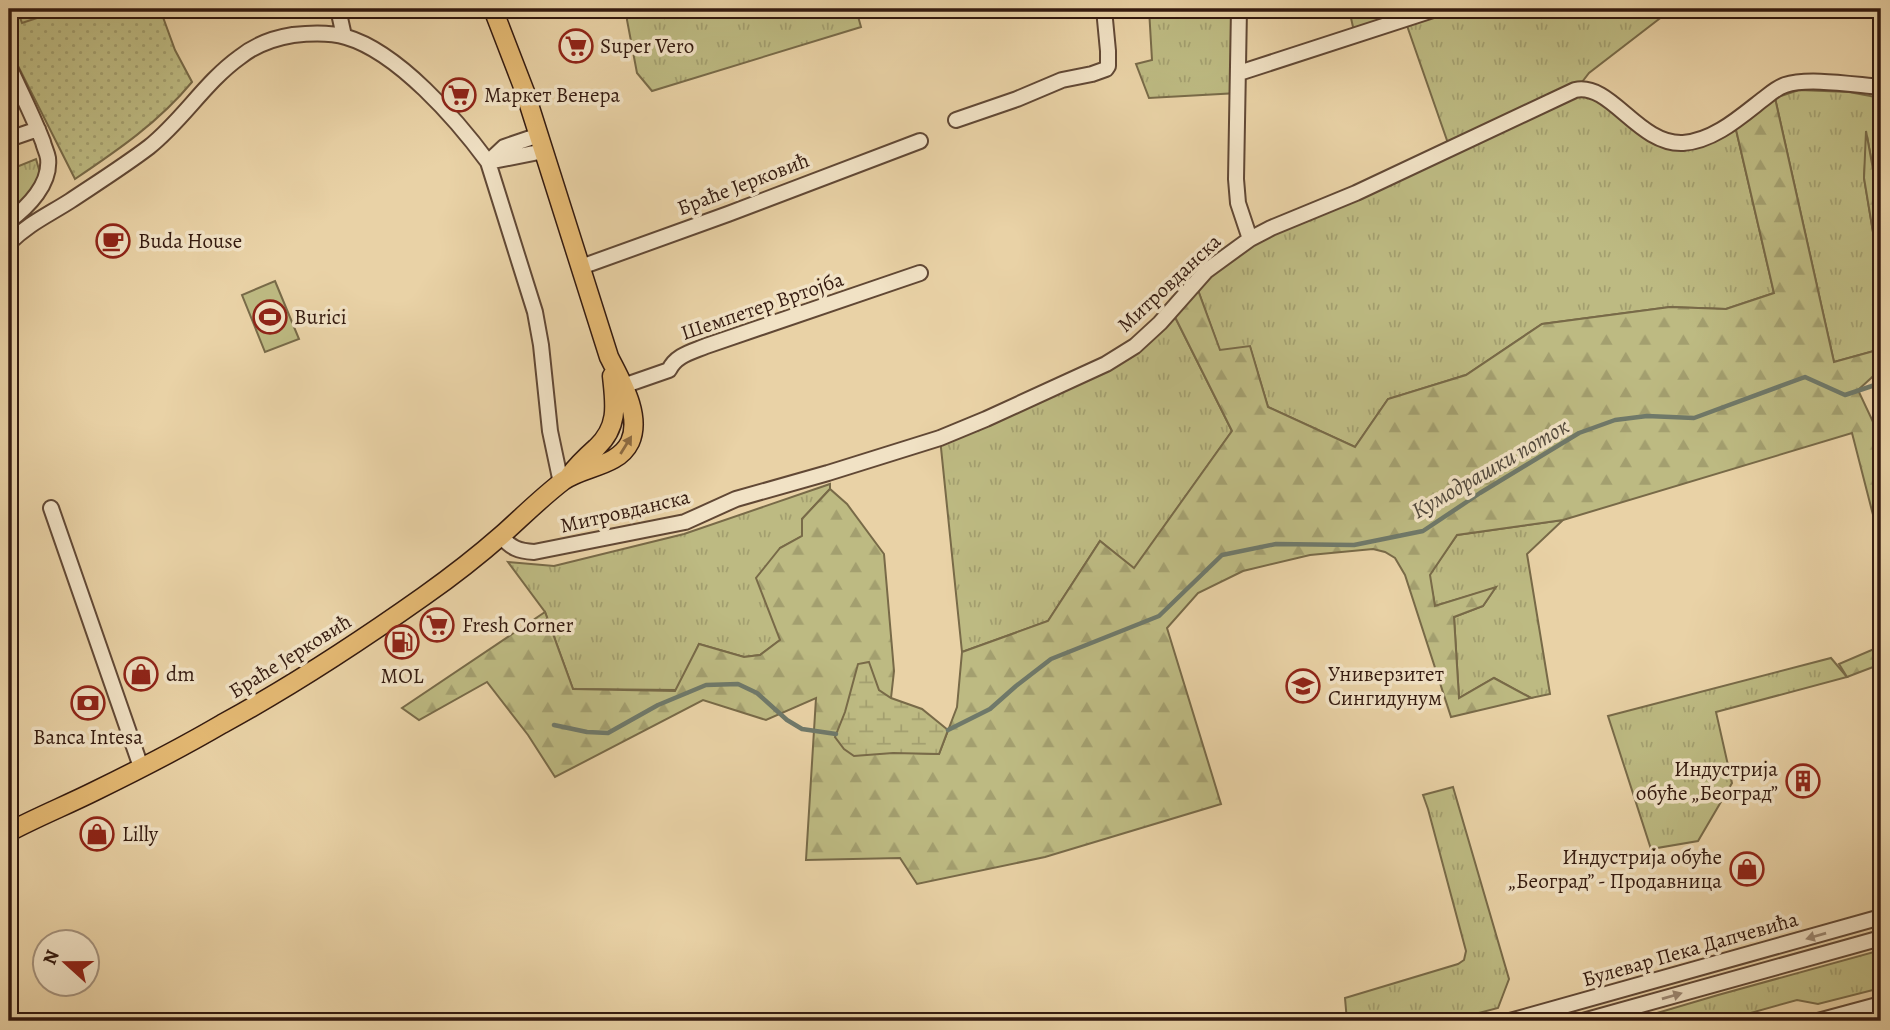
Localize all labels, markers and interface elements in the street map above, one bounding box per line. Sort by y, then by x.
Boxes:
supermarket icon: Super Vero [557,27,595,65]
place label: Super Vero [600,32,694,60]
supermarket icon: Маркет Венера [440,76,478,114]
place label: Маркет Венера [484,81,621,109]
street label: Браће Јерковић [673,146,813,222]
cafe icon: Buda House [94,222,132,260]
place label: Buda House [138,227,242,255]
street label: Митровданска [1111,227,1227,338]
street label: Шемпетер Вртојба [677,265,847,347]
sports icon: Burici [251,298,289,336]
place label: Burici [294,303,347,331]
water label: Кумодрашки поток [1406,411,1575,526]
one-way arrow [620,436,632,455]
street label: Митровданска [557,482,693,540]
supermarket icon: Fresh Corner [418,606,456,644]
street label: Браће Јерковић [223,607,357,705]
place label: Fresh Corner [462,611,574,639]
fuel station icon: MOL [383,623,421,661]
shop icon: dm [122,655,160,693]
place label: dm [166,660,195,688]
place label: Универзитет Сингидунум [1328,660,1444,712]
place label: MOL [381,662,424,690]
school or university icon: Универзитет Сингидунум [1284,667,1322,705]
bank icon: Banca Intesa [69,684,107,722]
place label: Banca Intesa [33,723,143,751]
place label: Индустрија обуће „Београд” [1636,755,1778,807]
building icon: Индустрија обуће „Београд” [1784,762,1822,800]
shop icon: Lilly [78,815,116,853]
place label: Lilly [122,820,159,848]
place label: Индустрија обуће „Београд” - Продавница [1508,843,1722,895]
shop icon: Индустрија обуће „Београд” - Продавница [1728,850,1766,888]
street label: Булевар Пека Дапчевића [1579,905,1801,993]
north arrow [32,928,102,998]
one-way arrow [1805,931,1826,941]
text: N [36,946,66,968]
one-way arrow [1661,990,1683,1001]

